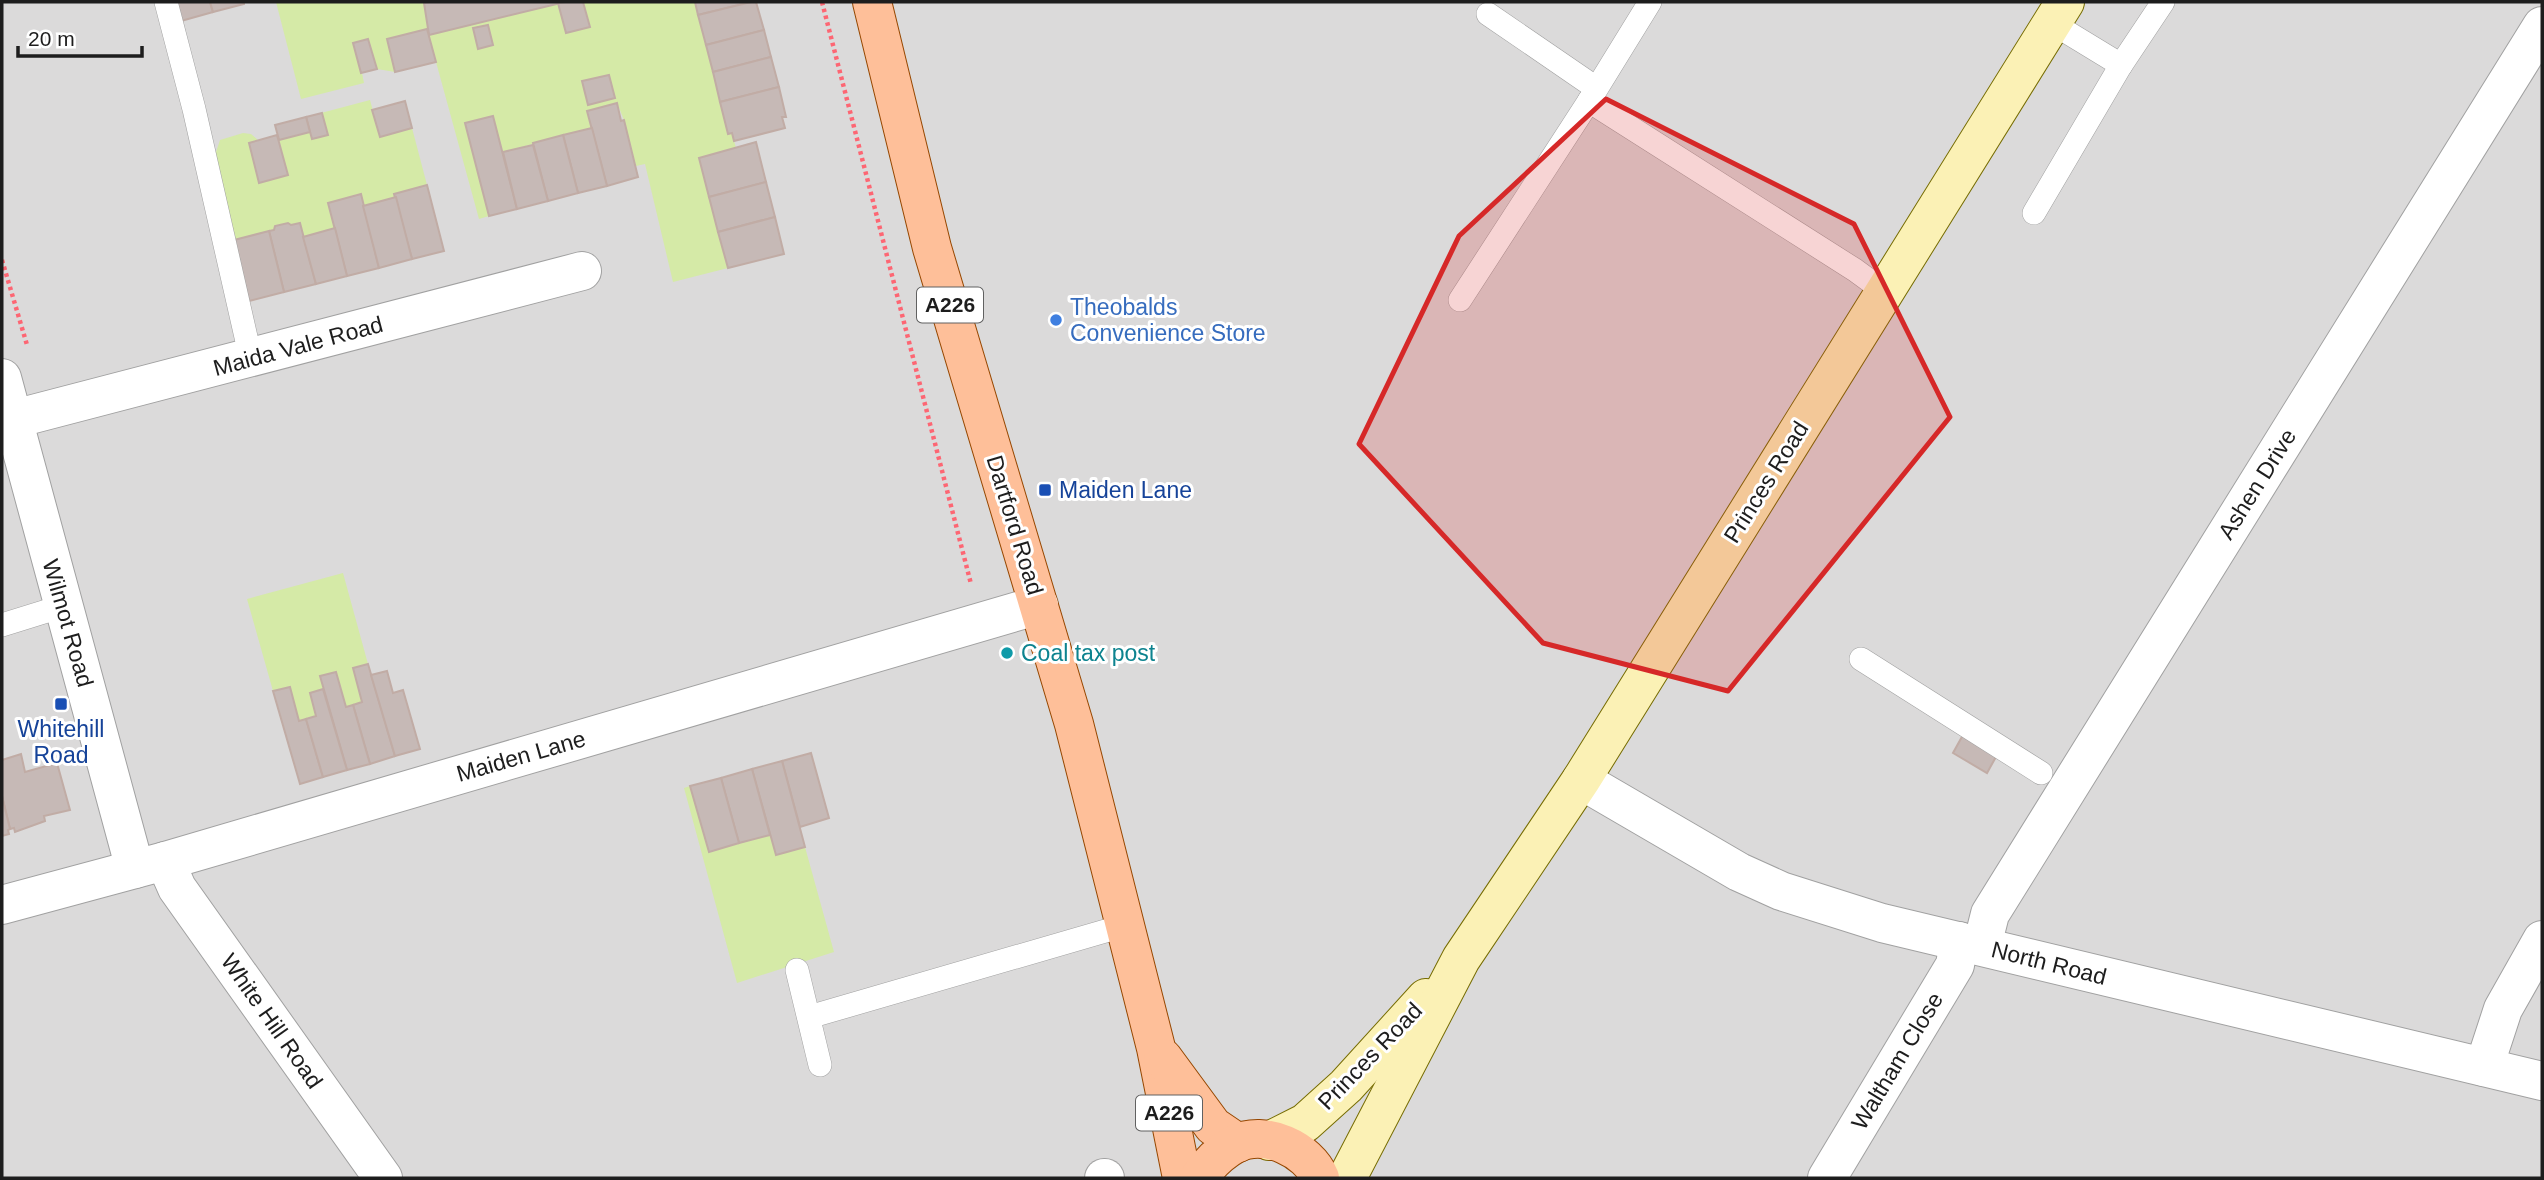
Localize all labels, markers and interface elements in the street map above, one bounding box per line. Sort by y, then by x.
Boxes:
scale bar [18,14,142,58]
text: 20 m [28,27,75,50]
road number: A226 [917,288,983,322]
place label: Theobalds Convenience Store [1070,294,1266,346]
street label: Maida Vale Road [210,311,386,381]
marker: Theobalds Convenience Store [1048,312,1064,328]
street label: Princes Road [1718,417,1814,547]
street label: Ashen Drive [2213,424,2301,544]
street label: Dartford Road [981,452,1049,598]
place label: Maiden Lane [1059,477,1192,503]
marker: Maiden Lane [1037,482,1053,498]
street label: Wilmot Road [37,556,99,690]
place label: Coal tax post [1021,640,1156,666]
marker: Coal tax post [999,645,1015,661]
marker: Whitehill Road [53,696,69,712]
place label: Whitehill Road [18,716,104,768]
street label: Maiden Lane [453,725,589,787]
street label: North Road [1989,936,2109,990]
street label: White Hill Road [216,949,328,1093]
street label: Waltham Close [1846,988,1948,1134]
street label: Princes Road [1313,997,1427,1115]
road number: A226 [1136,1096,1202,1130]

